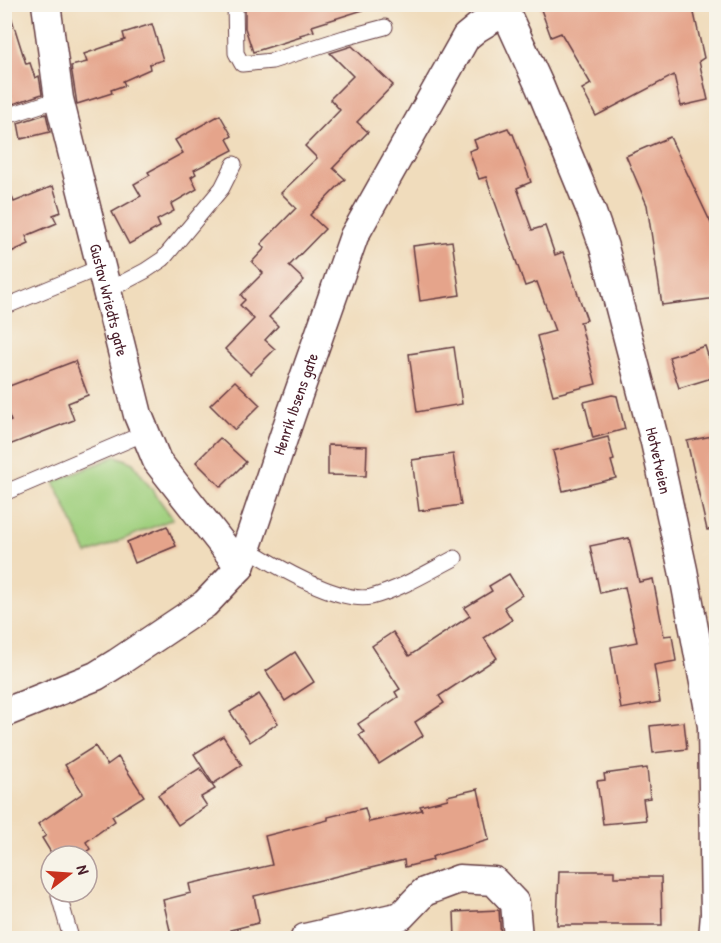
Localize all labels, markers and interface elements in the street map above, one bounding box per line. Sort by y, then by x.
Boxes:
street label: Gustav Wriedts gate [85,241,134,359]
street label: Henrik Ibsens gate [267,349,323,458]
street label: Hotvetveien [641,425,677,496]
north arrow [39,844,99,904]
text: N [72,862,95,877]

